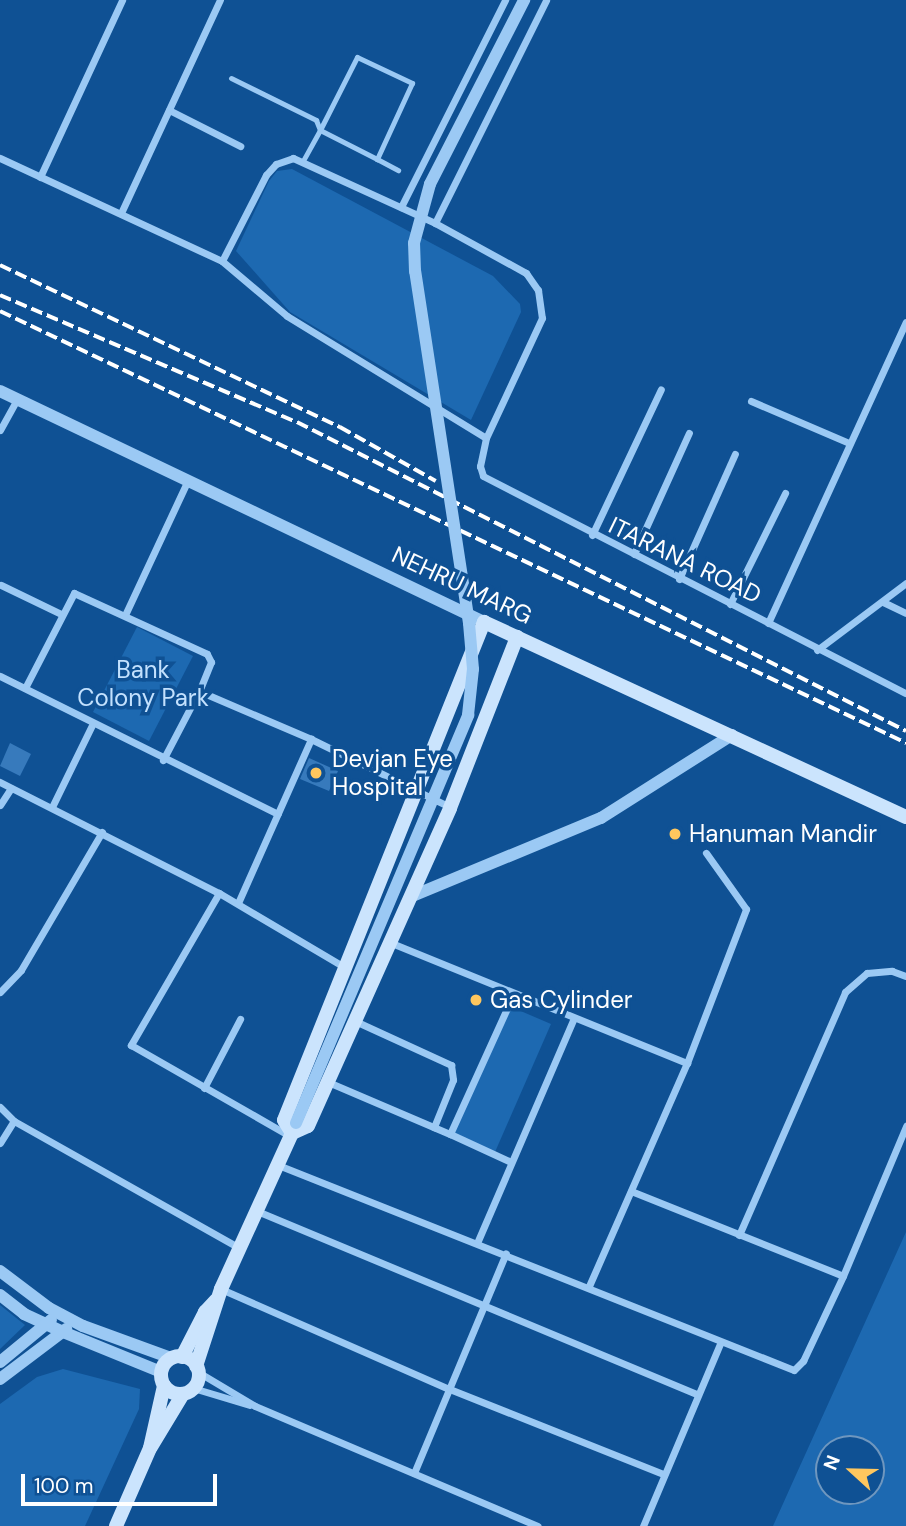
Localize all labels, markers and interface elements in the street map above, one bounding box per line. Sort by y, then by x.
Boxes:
street label: ITARANA ROAD [604,511,766,609]
street label: NEHRU MARG [387,540,537,630]
park label: Bank Colony Park [77,656,209,712]
place label: Devjan Eye Hospital [332,745,453,801]
marker: Devjan Eye Hospital [306,763,326,783]
place label: Hanuman Mandir [689,820,877,848]
marker: Hanuman Mandir [667,826,683,842]
place label: Gas Cylinder [490,986,633,1014]
marker: Gas Cylinder [468,992,484,1008]
north arrow [815,1435,885,1505]
text: N [818,1452,846,1474]
scale bar [24,1460,220,1504]
text: 100 m [34,1472,94,1500]

